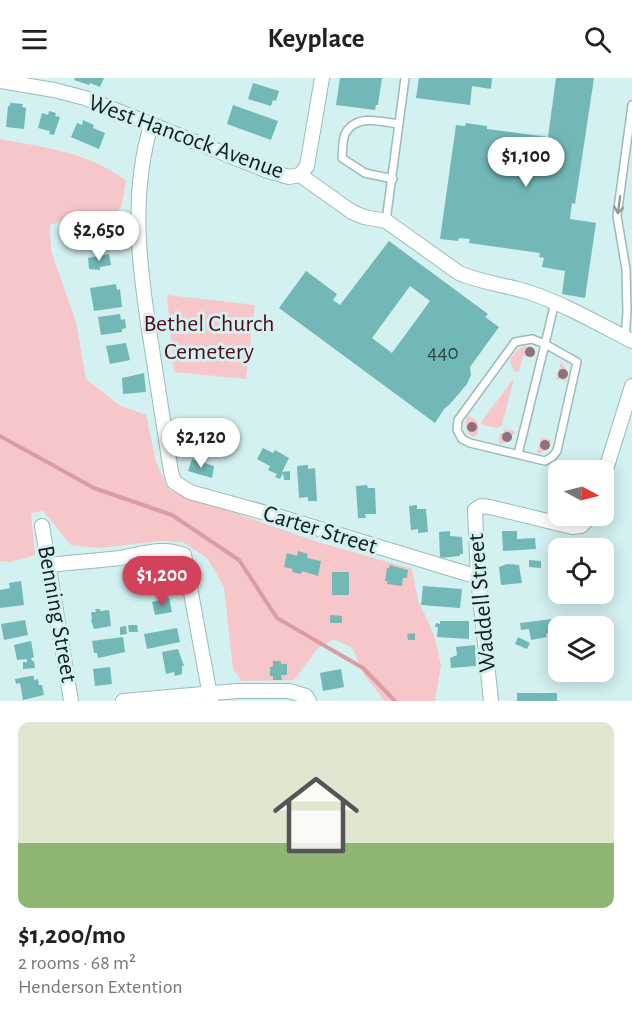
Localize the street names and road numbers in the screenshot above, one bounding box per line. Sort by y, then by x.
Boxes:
street label: West Hancock Avenue [85,90,287,184]
street label: Carter Street [260,501,380,559]
street label: Waddell Street [464,532,500,674]
street label: Benning Street [33,544,81,685]

